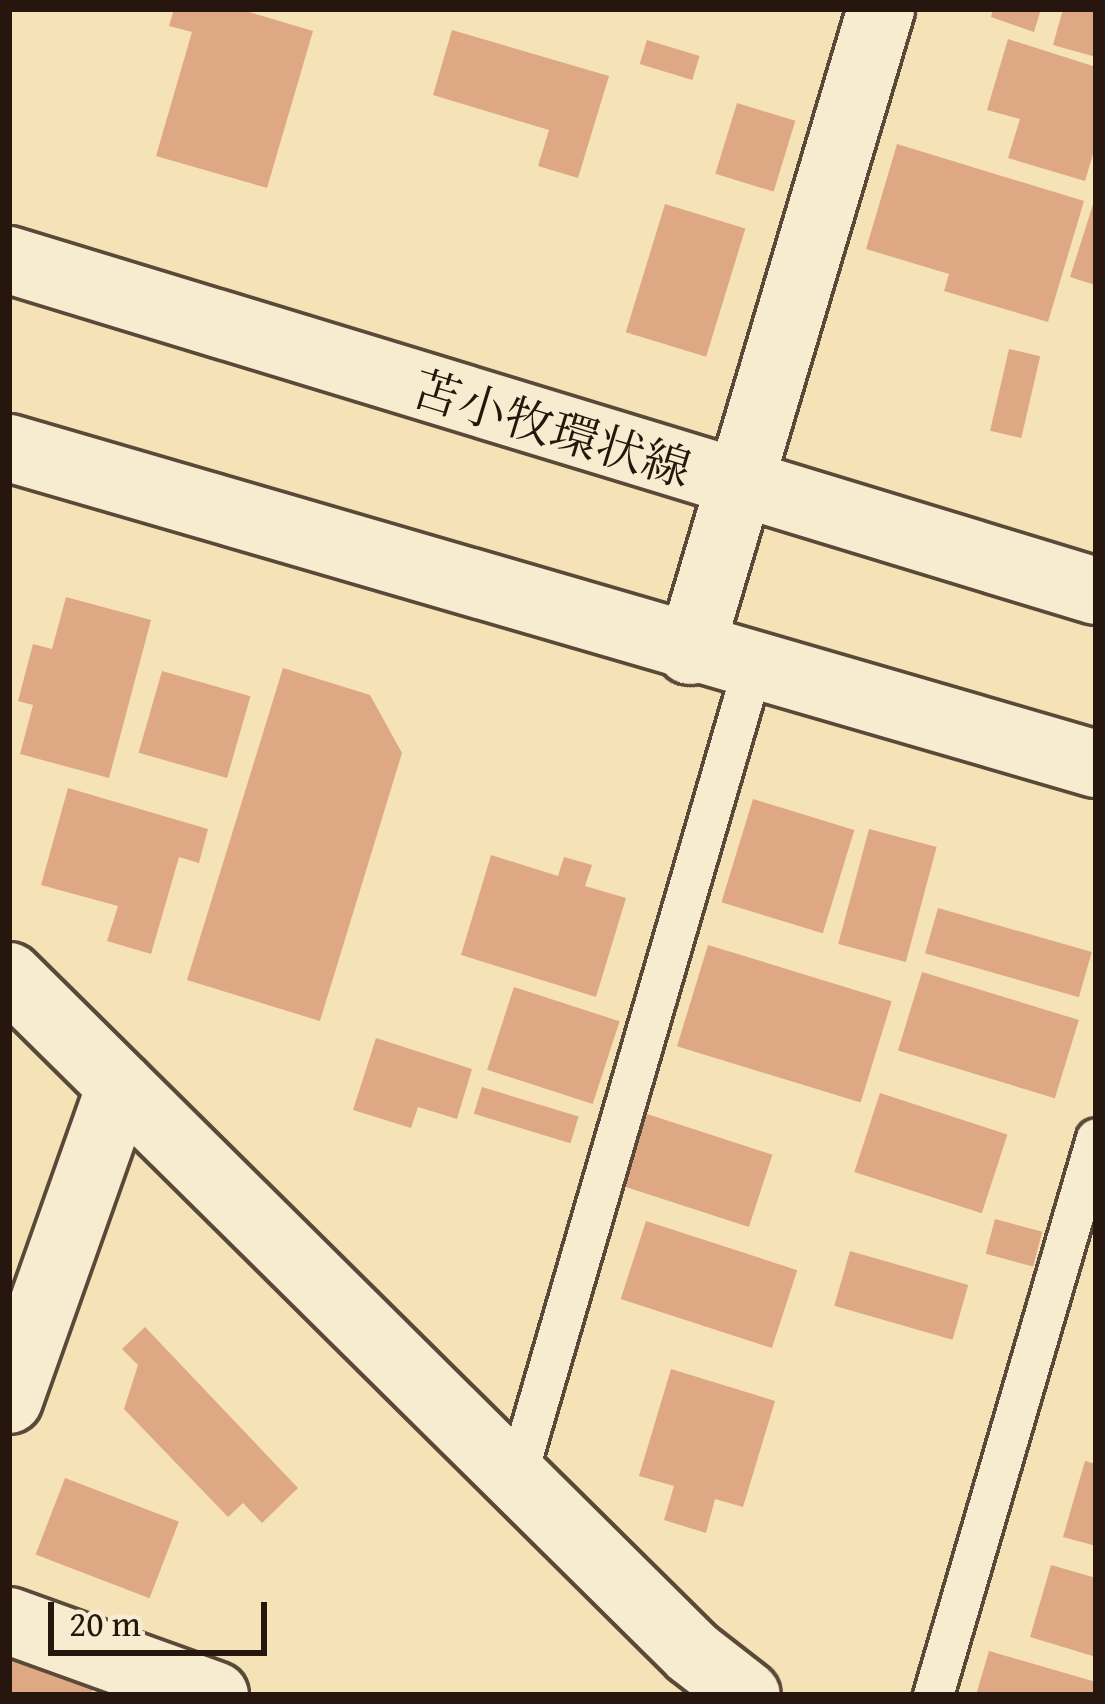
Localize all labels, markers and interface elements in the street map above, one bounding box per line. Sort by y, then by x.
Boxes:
street label: 苫小牧環状線 [406,358,698,498]
scale bar [54,1578,273,1652]
text: 20 m [69,1596,141,1649]

